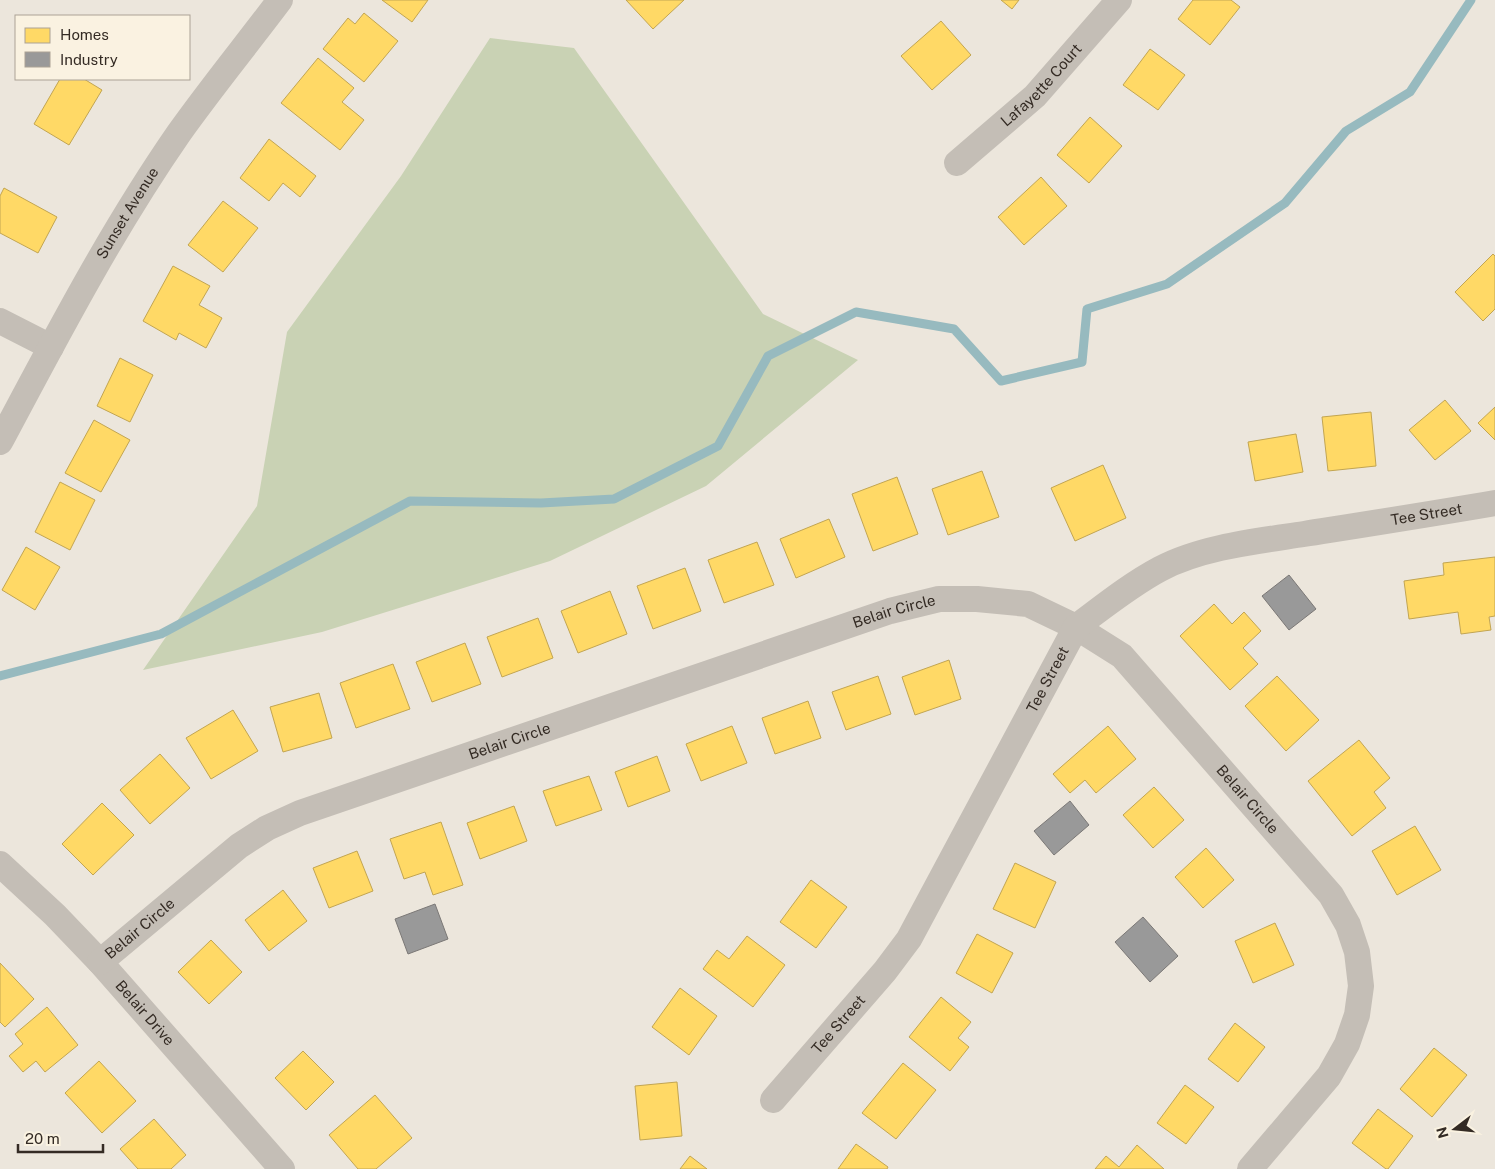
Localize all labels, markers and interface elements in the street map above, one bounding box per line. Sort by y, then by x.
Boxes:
legend [15,15,190,80]
text: Homes [60,26,109,43]
street label: Lafayette Court [997,40,1085,129]
text: Industry [60,51,118,68]
street label: Sunset Avenue [93,164,162,262]
street label: Tee Street [1390,500,1464,528]
street label: Belair Circle [850,591,937,631]
street label: Tee Street [1023,643,1072,715]
street label: Belair Circle [466,719,552,763]
street label: Belair Circle [1213,761,1282,837]
street label: Belair Circle [101,894,178,962]
street label: Belair Drive [112,977,178,1049]
street label: Tee Street [808,991,868,1057]
north arrow [1430,1104,1480,1154]
scale bar [18,1122,102,1154]
text: N [1433,1125,1452,1140]
text: 20 m [25,1130,60,1147]

